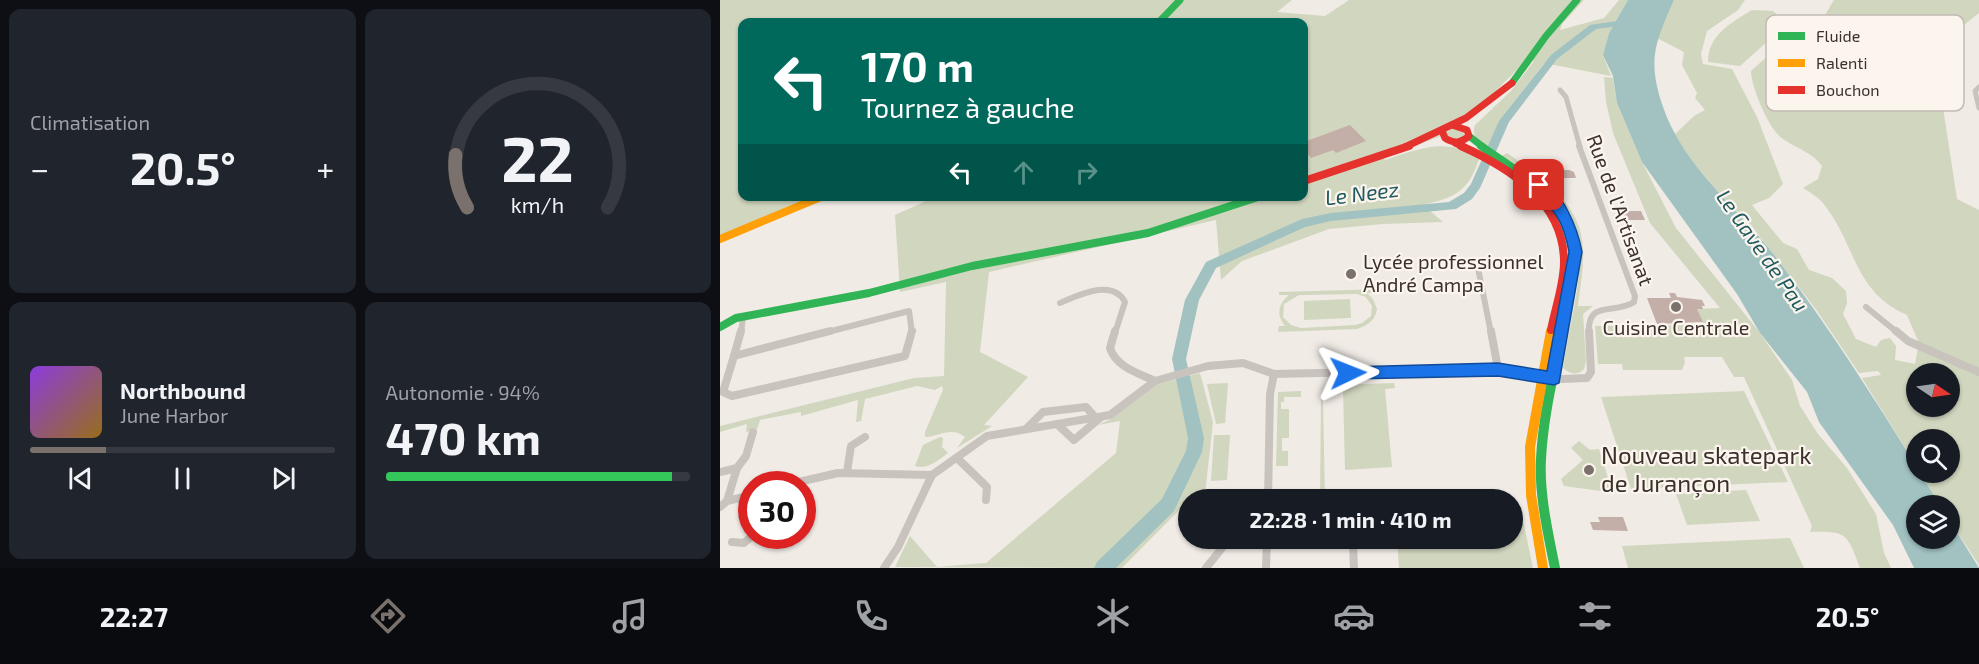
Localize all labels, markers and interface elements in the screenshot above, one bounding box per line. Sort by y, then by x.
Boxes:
legend [1766,15,1964,111]
text: Fluide [1816,26,1860,45]
text: 170 m [861,40,974,90]
icon: left [762,42,840,120]
text: Ralenti [1816,53,1867,72]
text: Bouchon [1816,80,1880,99]
text: Tournez à gauche [861,91,1075,123]
text: Climatisation [30,110,150,134]
text: 22 [501,120,574,195]
street label: Rue de l'Artisanat [1582,131,1660,289]
text: 20.5° [130,140,236,194]
text: − [30,148,49,188]
text: + [316,148,335,188]
icon: left [944,156,977,189]
icon: ahead [1007,156,1040,189]
icon: right [1070,156,1103,189]
pin [1513,159,1564,210]
icon: arrive [1522,168,1555,201]
water label: Le Neez [1323,176,1401,209]
water label: Le Gave de Pau [1712,184,1814,316]
text: km/h [511,192,564,217]
place label: Lycée professionnel André Campa [1363,249,1543,296]
marker: Lycée professionnel André Campa [1344,267,1358,281]
marker: Cuisine Centrale [1669,300,1683,314]
place label: Cuisine Centrale [1603,315,1749,339]
position arrow [1316,341,1380,405]
north arrow [1906,363,1960,417]
map controls [1906,363,1960,549]
text: Northbound [120,377,246,403]
text: Autonomie · 94% [386,380,540,404]
text: June Harbor [120,403,228,427]
text: 470 km [386,410,541,464]
button: search [1906,429,1960,483]
place label: Nouveau skatepark de Jurançon [1601,440,1811,498]
icon: previous [64,462,97,495]
icon: pause [166,462,199,495]
icon: next [267,462,300,495]
marker: Nouveau skatepark de Jurançon [1582,463,1596,477]
speed limit sign: 30 [738,471,816,549]
button: layers [1906,495,1960,549]
text: 22:28 · 1 min · 410 m [1249,506,1452,532]
icon: directions [367,595,409,637]
icon: music [609,595,651,637]
icon: phone [850,595,892,637]
icon: climate [1092,595,1134,637]
icon: car [1333,595,1375,637]
icon: filters [1574,595,1616,637]
text: 22:27 [100,600,168,632]
text: 20.5° [1816,600,1879,632]

